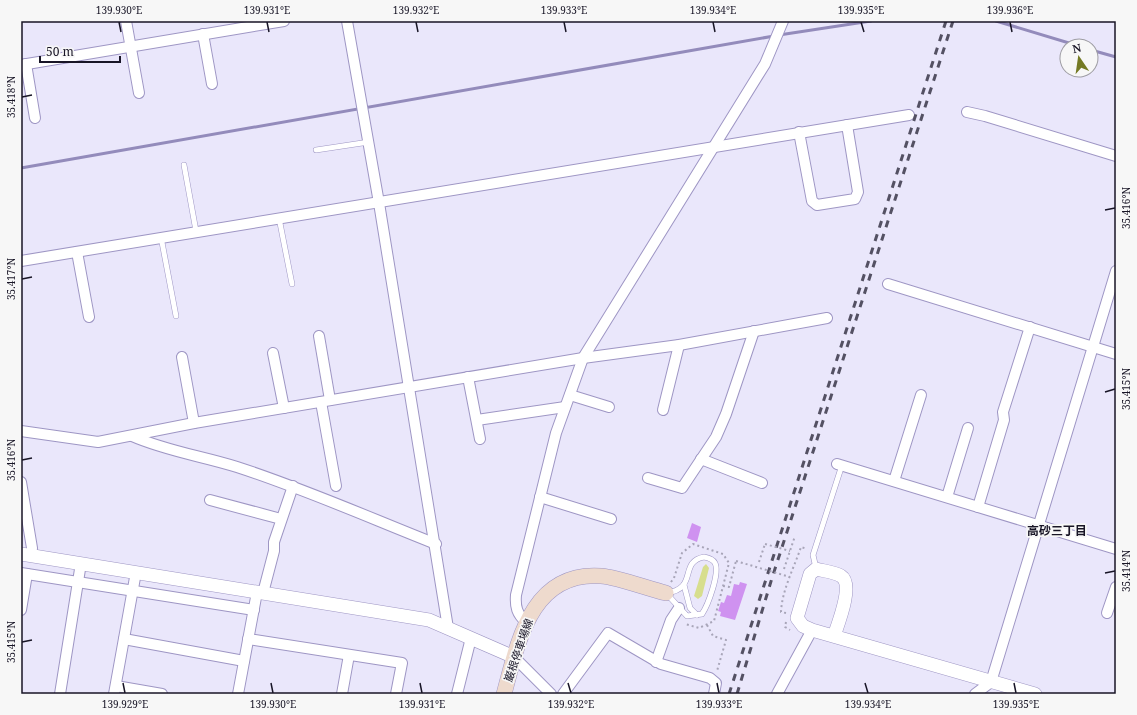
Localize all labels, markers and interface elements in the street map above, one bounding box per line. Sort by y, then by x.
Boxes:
text: 139.930°E [96,3,142,17]
text: 139.931°E [244,3,290,17]
text: 139.932°E [393,3,439,17]
text: 139.933°E [541,3,587,17]
text: 139.934°E [690,3,736,17]
text: 139.935°E [838,3,884,17]
text: 139.936°E [987,3,1033,17]
scale bar [40,38,120,64]
north arrow [1059,38,1099,78]
text: N [1071,39,1083,56]
text: 50 m [46,43,74,60]
text: 35.418°N [4,76,18,118]
text: 35.416°N [1119,187,1133,229]
text: 35.417°N [4,258,18,300]
text: 35.415°N [1119,368,1133,410]
text: 35.416°N [4,439,18,481]
district label: 高砂三丁目 [1027,522,1087,539]
text: 35.414°N [1119,550,1133,592]
street label: 巌根停車場線 [500,616,536,684]
text: 35.415°N [4,621,18,663]
text: 139.929°E [102,697,148,711]
text: 139.930°E [250,697,296,711]
text: 139.931°E [399,697,445,711]
text: 139.932°E [548,697,594,711]
text: 139.933°E [696,697,742,711]
text: 139.934°E [845,697,891,711]
text: 139.935°E [993,697,1039,711]

